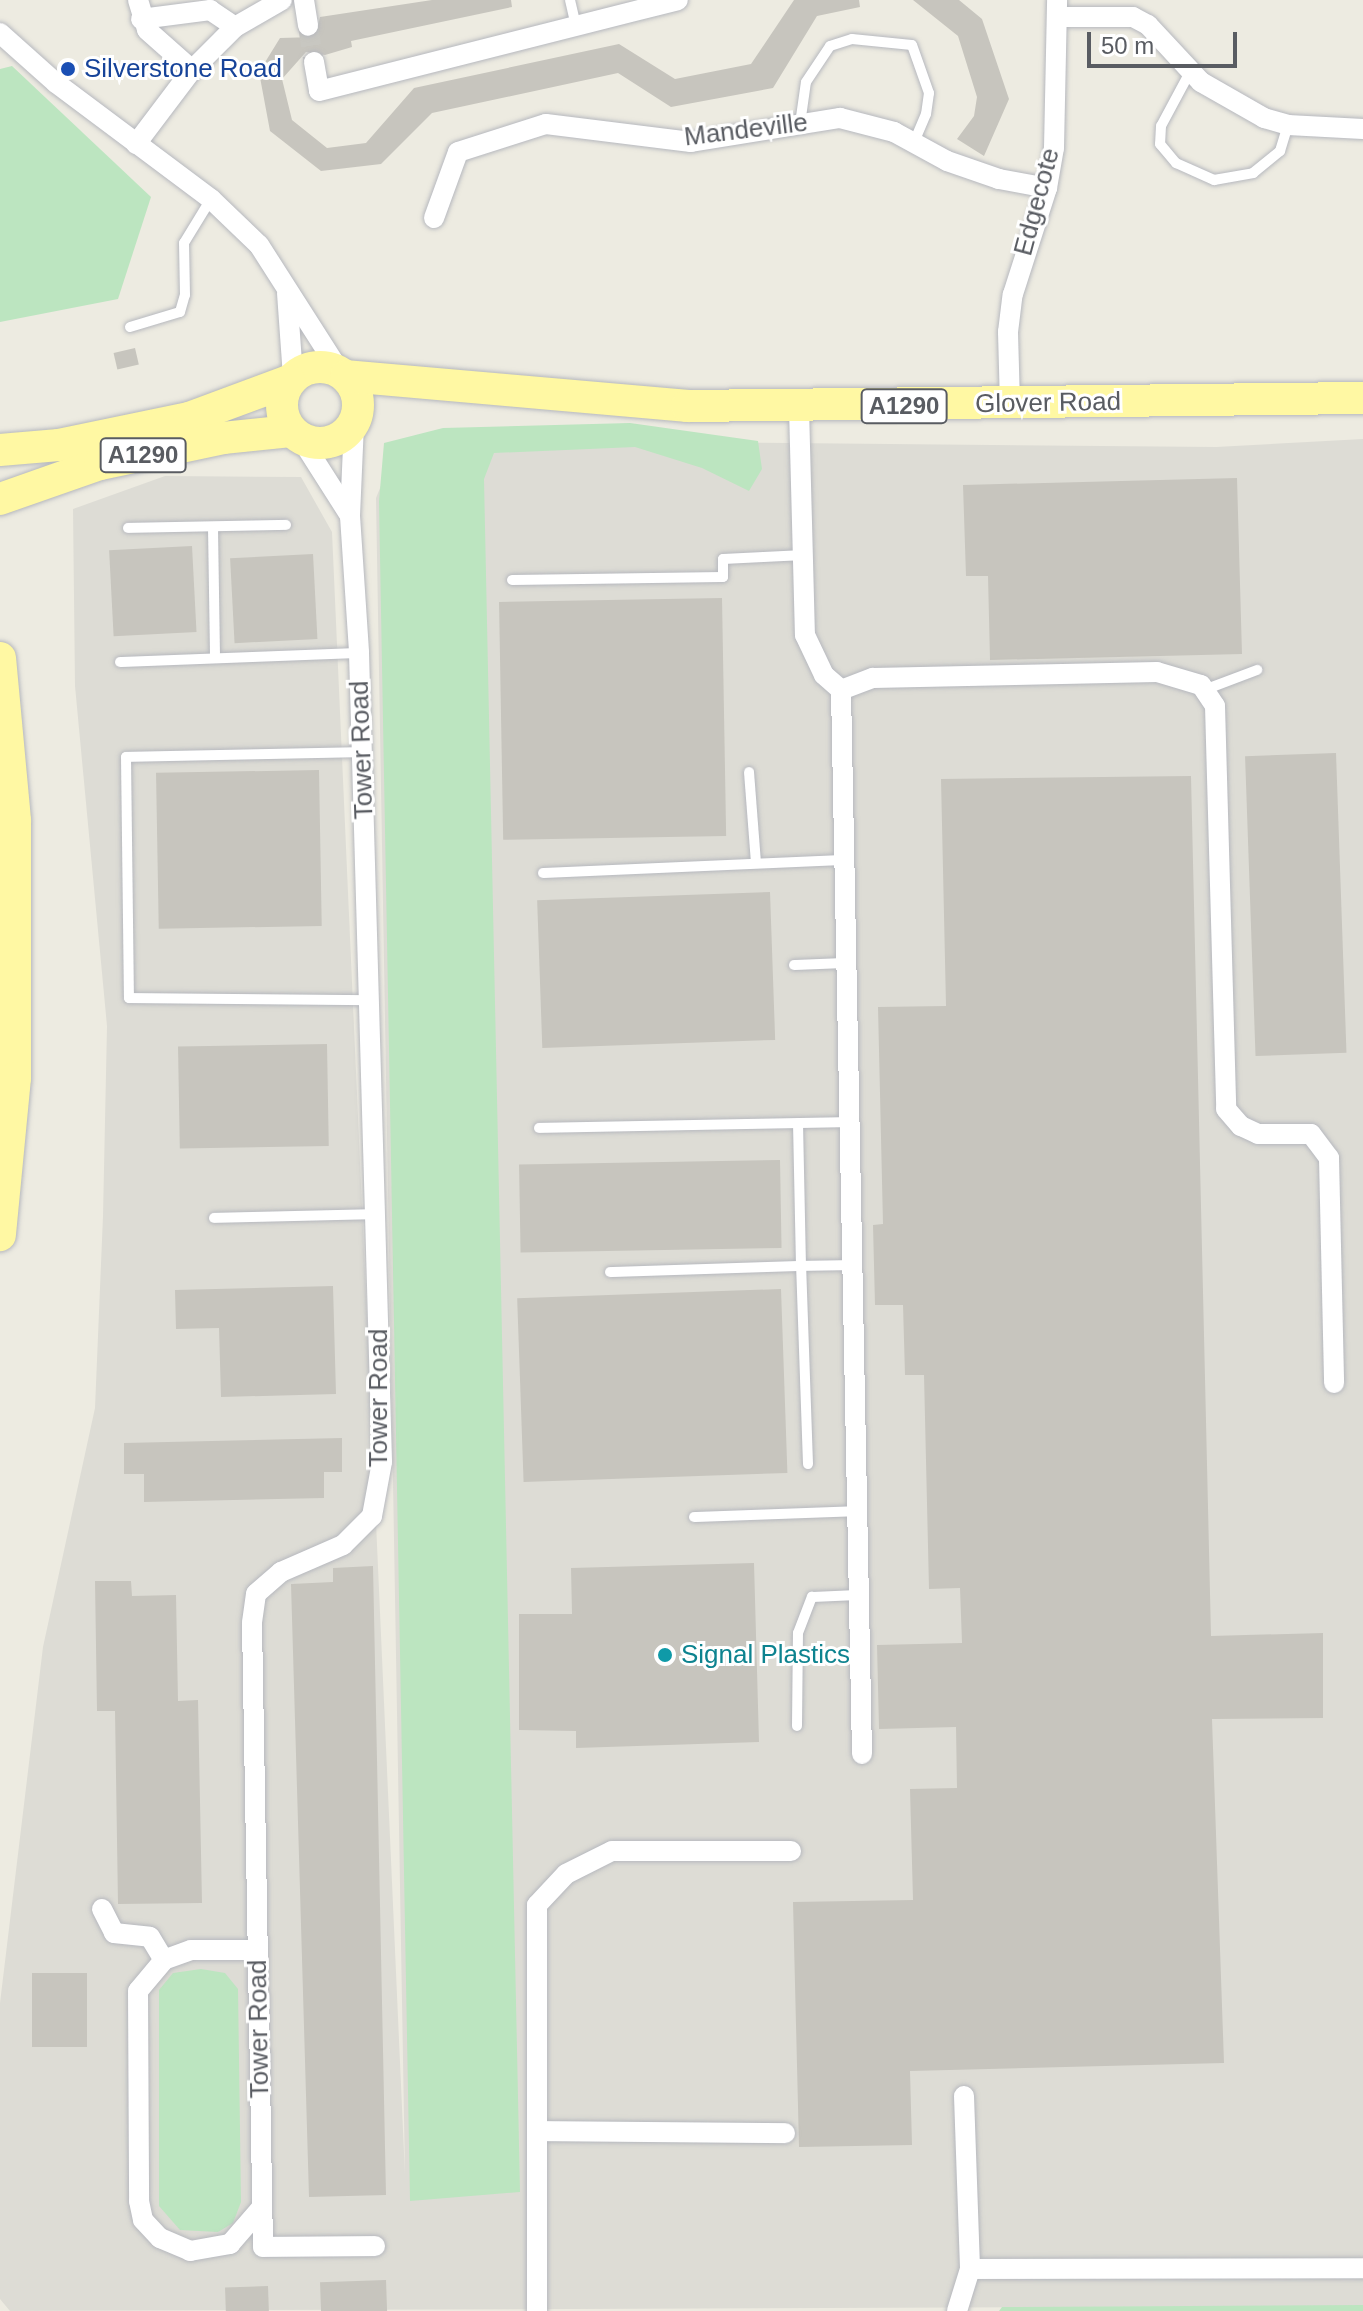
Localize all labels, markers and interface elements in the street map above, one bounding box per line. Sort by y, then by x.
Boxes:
scale bar [1091,16,1241,66]
text: 50 m [1101,32,1154,59]
place label: Silverstone Road [84,53,282,85]
marker: Silverstone Road [59,60,77,78]
street label: Mandeville [682,107,810,153]
street label: Edgecote [1008,145,1066,259]
road number: A1290 [860,386,948,426]
street label: Glover Road [975,386,1121,420]
road number: A1290 [99,435,187,475]
street label: Tower Road [344,680,380,820]
street label: Tower Road [363,1329,395,1467]
place label: Signal Plastics [681,1639,850,1671]
marker: Signal Plastics [656,1646,674,1664]
street label: Tower Road [242,1959,276,2099]

